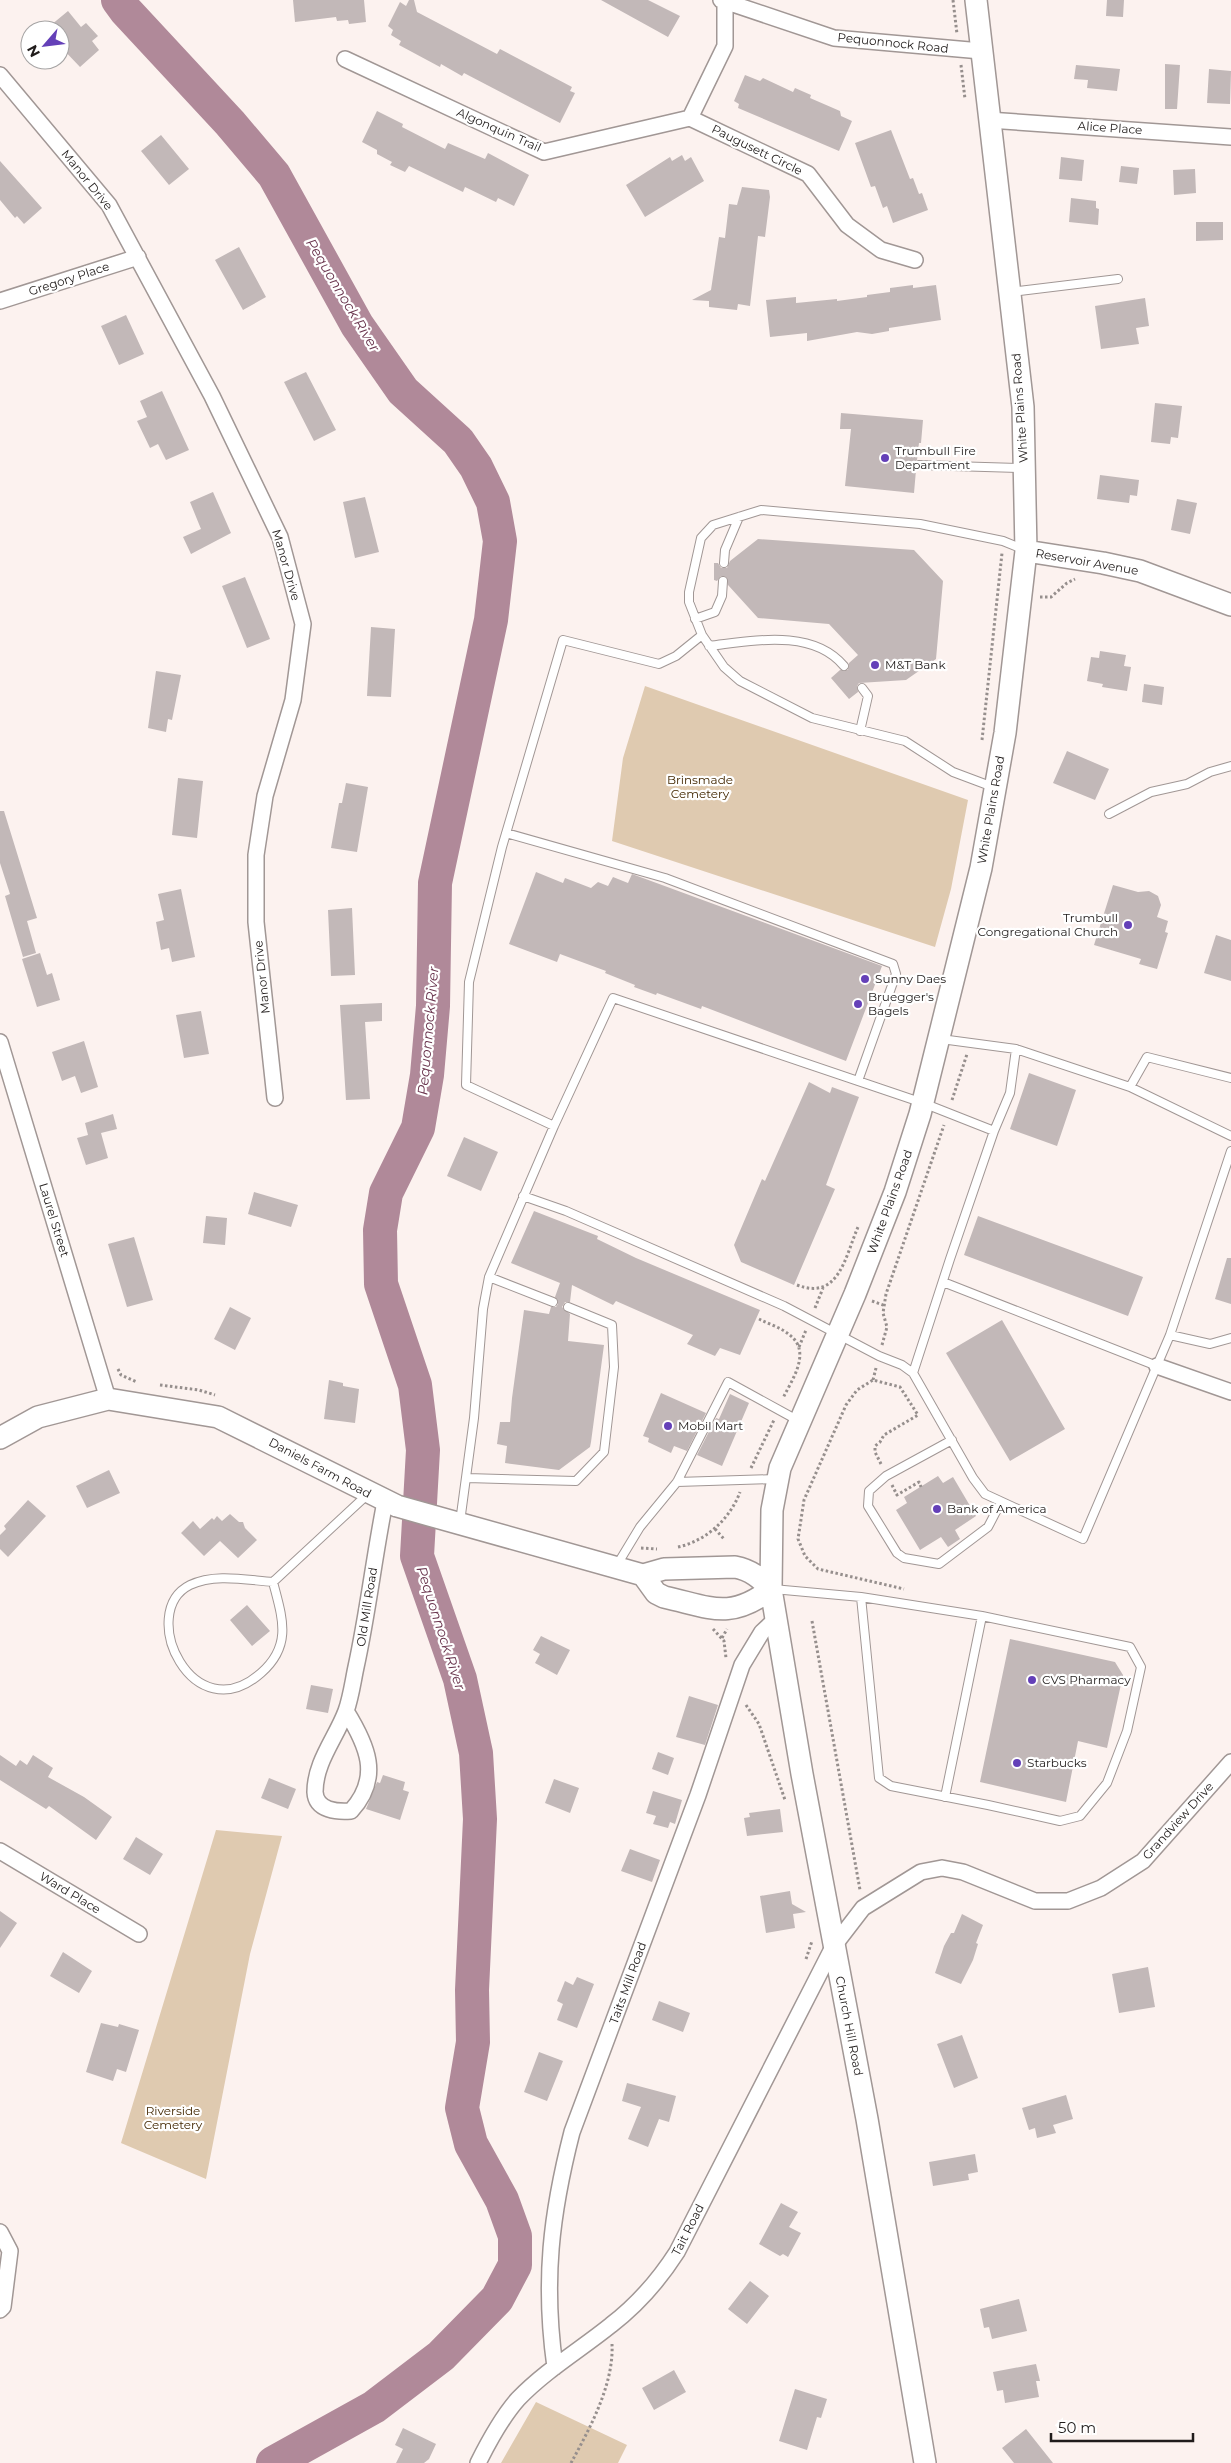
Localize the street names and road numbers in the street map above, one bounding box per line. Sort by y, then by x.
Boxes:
street label: Pequonnock Road [837,29,949,56]
street label: Algonquin Trail [455,104,544,155]
street label: Alice Place [1077,118,1143,137]
street label: Paugusett Circle [709,121,805,178]
street label: Manor Drive [58,146,116,213]
street label: Gregory Place [27,258,111,299]
street label: White Plains Road [1008,353,1031,463]
street label: Manor Drive [269,527,304,602]
street label: Reservoir Avenue [1034,545,1140,578]
street label: White Plains Road [974,754,1007,865]
street label: Manor Drive [250,940,273,1014]
street label: White Plains Road [864,1148,915,1256]
street label: Laurel Street [36,1181,73,1259]
street label: Daniels Farm Road [266,1434,374,1501]
street label: Old Mill Road [353,1566,380,1648]
street label: Grandview Drive [1139,1779,1216,1862]
street label: Ward Place [37,1868,103,1917]
street label: Taits Mill Road [606,1940,649,2026]
street label: Church Hill Road [832,1975,867,2077]
street label: Tait Road [668,2201,707,2258]

